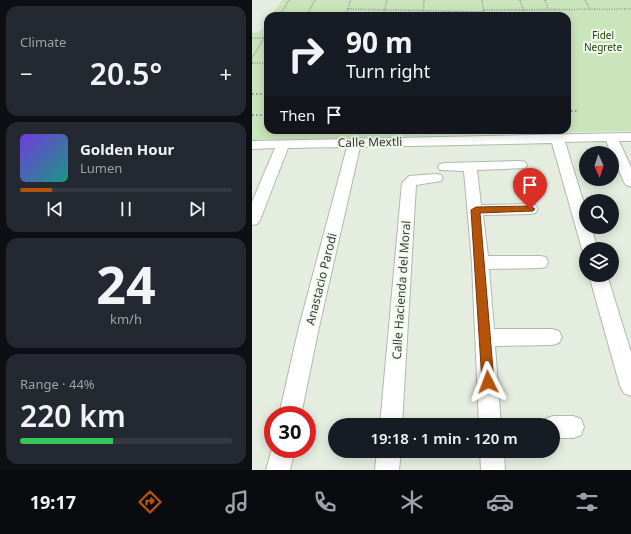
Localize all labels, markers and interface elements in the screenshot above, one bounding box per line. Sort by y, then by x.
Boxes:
text: 90 m [346,23,413,61]
icon: right [280,28,332,80]
park label: Fidel Negrete [584,28,622,54]
text: Climate [20,33,66,51]
text: 20.5° [90,53,162,94]
text: − [20,58,33,88]
text: + [219,58,232,88]
text: Turn right [346,59,430,83]
icon: arrive [323,104,345,126]
text: Then [280,105,315,125]
street label: Calle Mextli [338,133,402,151]
text: Golden Hour [80,139,174,159]
north arrow [579,146,619,186]
map controls [579,146,619,282]
text: Lumen [80,159,122,177]
pin [513,168,547,209]
icon: arrive [519,174,541,196]
button: search [579,194,619,234]
icon: previous [44,198,66,220]
icon: pause [115,198,137,220]
icon: next [186,198,208,220]
street label: Calle Hacienda del Moral [388,220,414,360]
street label: Anastacio Parodi [301,231,341,327]
button: layers [579,242,619,282]
text: 24 [96,248,156,319]
text: km/h [110,310,142,328]
position arrow [467,361,509,403]
text: Range · 44% [20,375,95,393]
text: 220 km [20,395,126,436]
speed limit sign: 30 [264,406,316,458]
text: 19:18 · 1 min · 120 m [370,428,518,448]
icon: directions [136,488,164,516]
icon: music [223,488,251,516]
icon: phone [311,488,339,516]
icon: climate [398,488,426,516]
icon: car [486,488,514,516]
icon: filters [573,488,601,516]
text: 19:17 [30,490,76,514]

